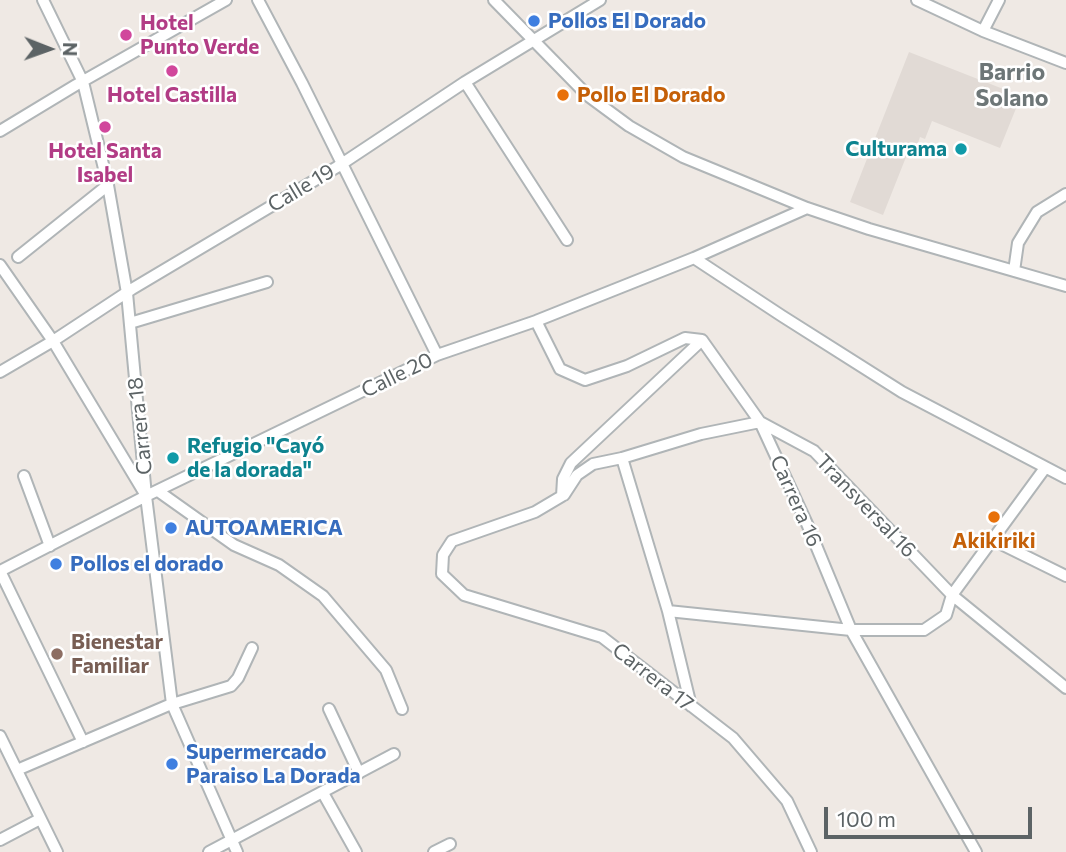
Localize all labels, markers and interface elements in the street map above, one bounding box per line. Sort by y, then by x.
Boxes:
place label: Pollos El Dorado [548,8,706,34]
place label: Hotel Punto Verde [140,10,259,60]
marker: Pollos El Dorado [526,13,542,29]
north arrow [14,14,84,84]
marker: Hotel Punto Verde [118,27,134,43]
text: N [59,42,82,57]
district label: Barrio Solano [976,58,1048,112]
marker: Hotel Castilla [164,63,180,79]
place label: Hotel Castilla [107,82,237,108]
place label: Pollo El Dorado [577,82,725,108]
marker: Pollo El Dorado [555,87,571,103]
marker: Hotel Santa Isabel [97,119,113,135]
place label: Culturama [845,136,947,162]
place label: Hotel Santa Isabel [48,138,162,188]
marker: Culturama [953,141,969,157]
street label: Calle 19 [263,158,339,218]
street label: Calle 20 [357,347,437,403]
street label: Carrera 18 [122,376,158,476]
place label: Refugio "Cayó de la dorada" [187,433,324,483]
street label: Transversal 16 [811,449,921,563]
marker: Refugio "Cayó de la dorada" [165,450,181,466]
street label: Carrera 16 [765,451,827,551]
marker: Akikiriki [986,509,1002,525]
place label: AUTOAMERICA [185,515,343,541]
marker: AUTOAMERICA [163,520,179,536]
place label: Akikiriki [952,528,1036,554]
place label: Pollos el dorado [70,551,223,577]
marker: Pollos el dorado [48,556,64,572]
place label: Bienestar Familiar [71,629,163,679]
street label: Carrera 17 [607,637,699,717]
marker: Bienestar Familiar [49,646,65,662]
place label: Supermercado Paraiso La Dorada [186,739,360,789]
marker: Supermercado Paraiso La Dorada [164,756,180,772]
scale bar [828,792,1036,836]
text: 100 m [837,806,896,831]

